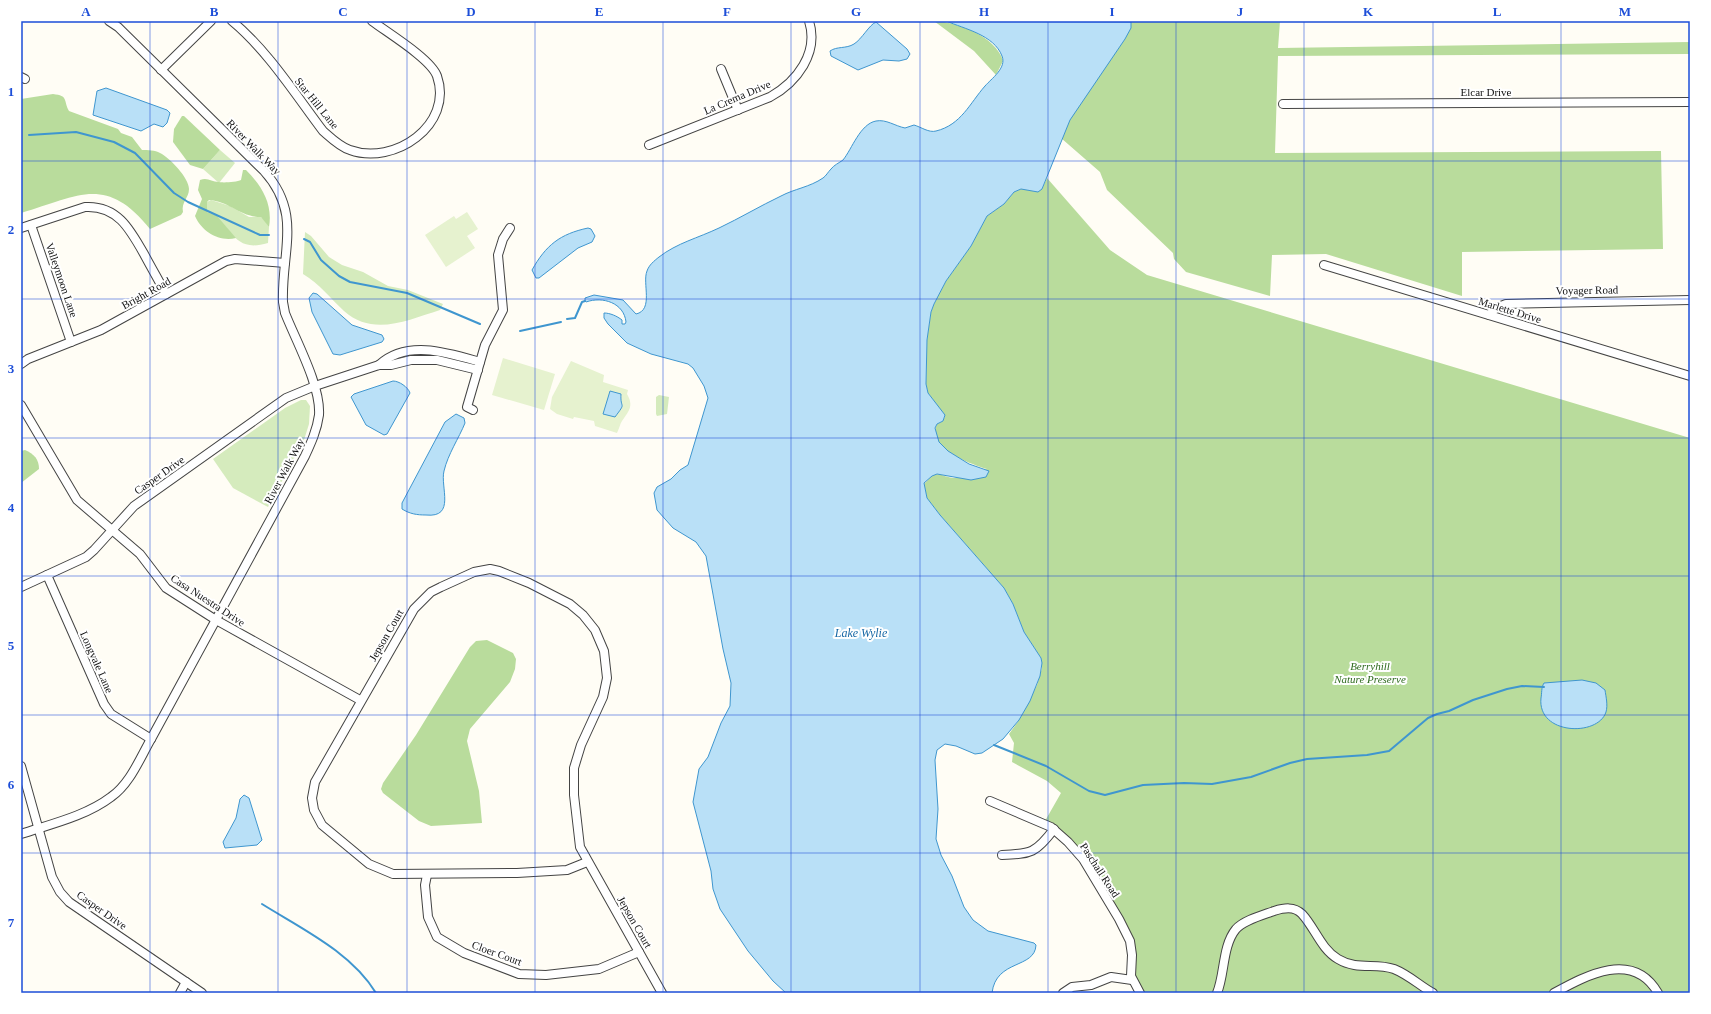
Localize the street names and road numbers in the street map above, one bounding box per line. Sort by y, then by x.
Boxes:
street label: Star Hill Lane [293,75,341,131]
street label: La Crema Drive [702,77,772,116]
street label: Elcar Drive [1461,86,1512,98]
street label: River Walk Way [225,117,284,178]
street label: Valleymoon Lane [44,241,80,319]
street label: Bright Road [119,274,173,311]
street label: Voyager Road [1556,283,1619,297]
street label: Marlette Drive [1477,295,1543,325]
street label: River Walk Way [262,436,307,506]
street label: Casper Drive [132,453,186,497]
street label: Casa Nuestra Drive [169,572,247,629]
street label: Jepson Court [366,607,406,663]
street label: Longvale Lane [78,629,116,695]
street label: Paschall Road [1078,840,1122,900]
street label: Casper Drive [75,888,129,932]
street label: Jepson Court [615,894,655,950]
street label: Cloer Court [470,938,524,968]

